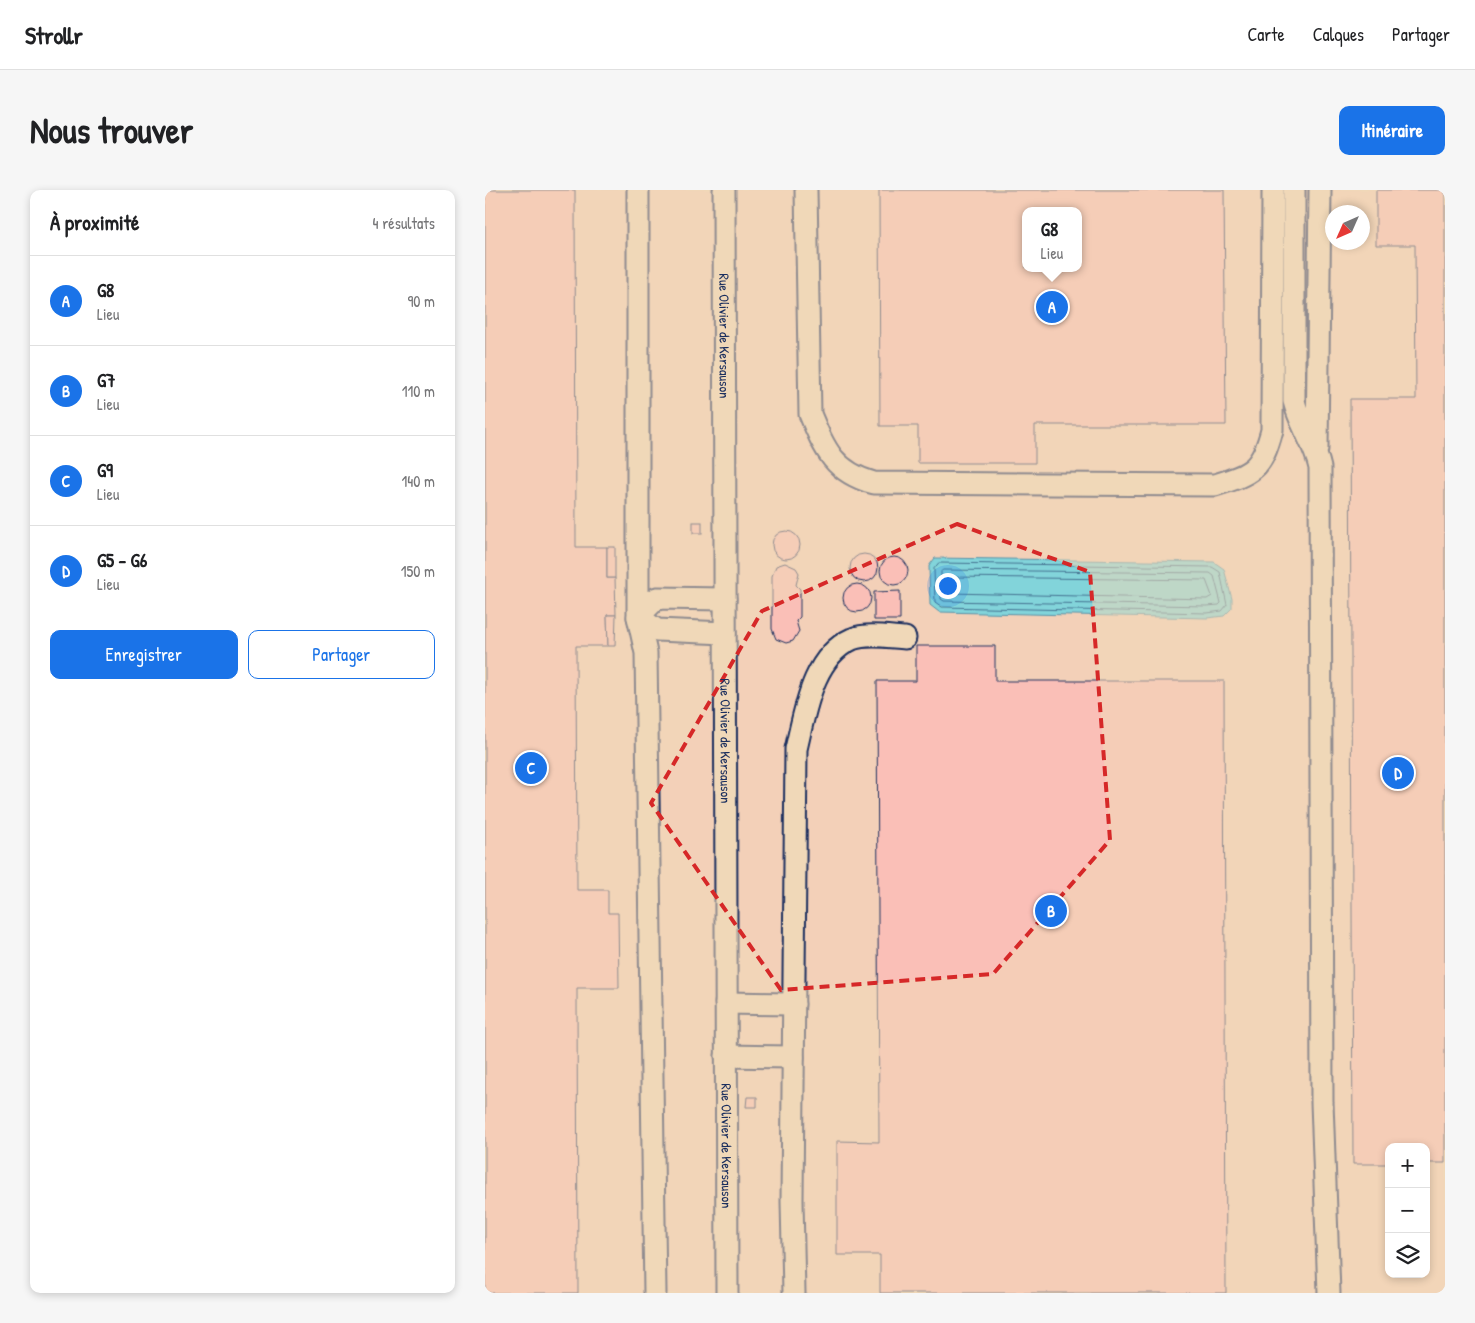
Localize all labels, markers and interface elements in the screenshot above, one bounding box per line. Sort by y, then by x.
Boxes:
text: Strollr [25,19,83,51]
text: Carte [1247,22,1285,47]
text: Calques [1313,22,1364,47]
text: Partager [1392,22,1450,47]
button: Itinéraire [1339,106,1445,155]
text: Nous trouver [30,107,193,154]
north arrow [1325,205,1370,250]
popup [1022,207,1082,272]
text: À proximité [50,208,139,237]
text: 4 résultats [373,212,435,234]
text: G8 [1041,216,1058,242]
text: Lieu [1041,242,1063,264]
street label: Rue Olivier de Kersauson [715,274,735,398]
text: G8 [97,277,114,303]
pin: A [1036,288,1068,326]
text: A [62,290,70,312]
text: 90 m [407,290,435,312]
text: Lieu [97,303,119,325]
text: G7 [97,367,116,393]
text: B [62,380,70,402]
text: 110 m [402,380,435,402]
text: Lieu [97,393,119,415]
text: G9 [97,457,113,483]
text: C [62,470,70,492]
text: 140 m [401,470,435,492]
text: Lieu [97,483,119,505]
text: G5 - G6 [97,547,147,573]
text: D [62,560,70,582]
text: 150 m [401,560,435,582]
text: Lieu [97,573,119,595]
your location [935,573,961,599]
button: Enregistrer [50,630,238,679]
button: Partager [248,630,435,679]
street label: Rue Olivier de Kersauson [716,679,736,803]
pin: C [515,749,547,787]
pin: D [1382,754,1414,792]
pin: B [1035,892,1067,930]
street label: Rue Olivier de Kersauson [717,1084,737,1208]
map controls [1385,1143,1430,1278]
button: + [1385,1143,1430,1188]
button: − [1385,1188,1430,1233]
button: layers [1385,1233,1430,1278]

